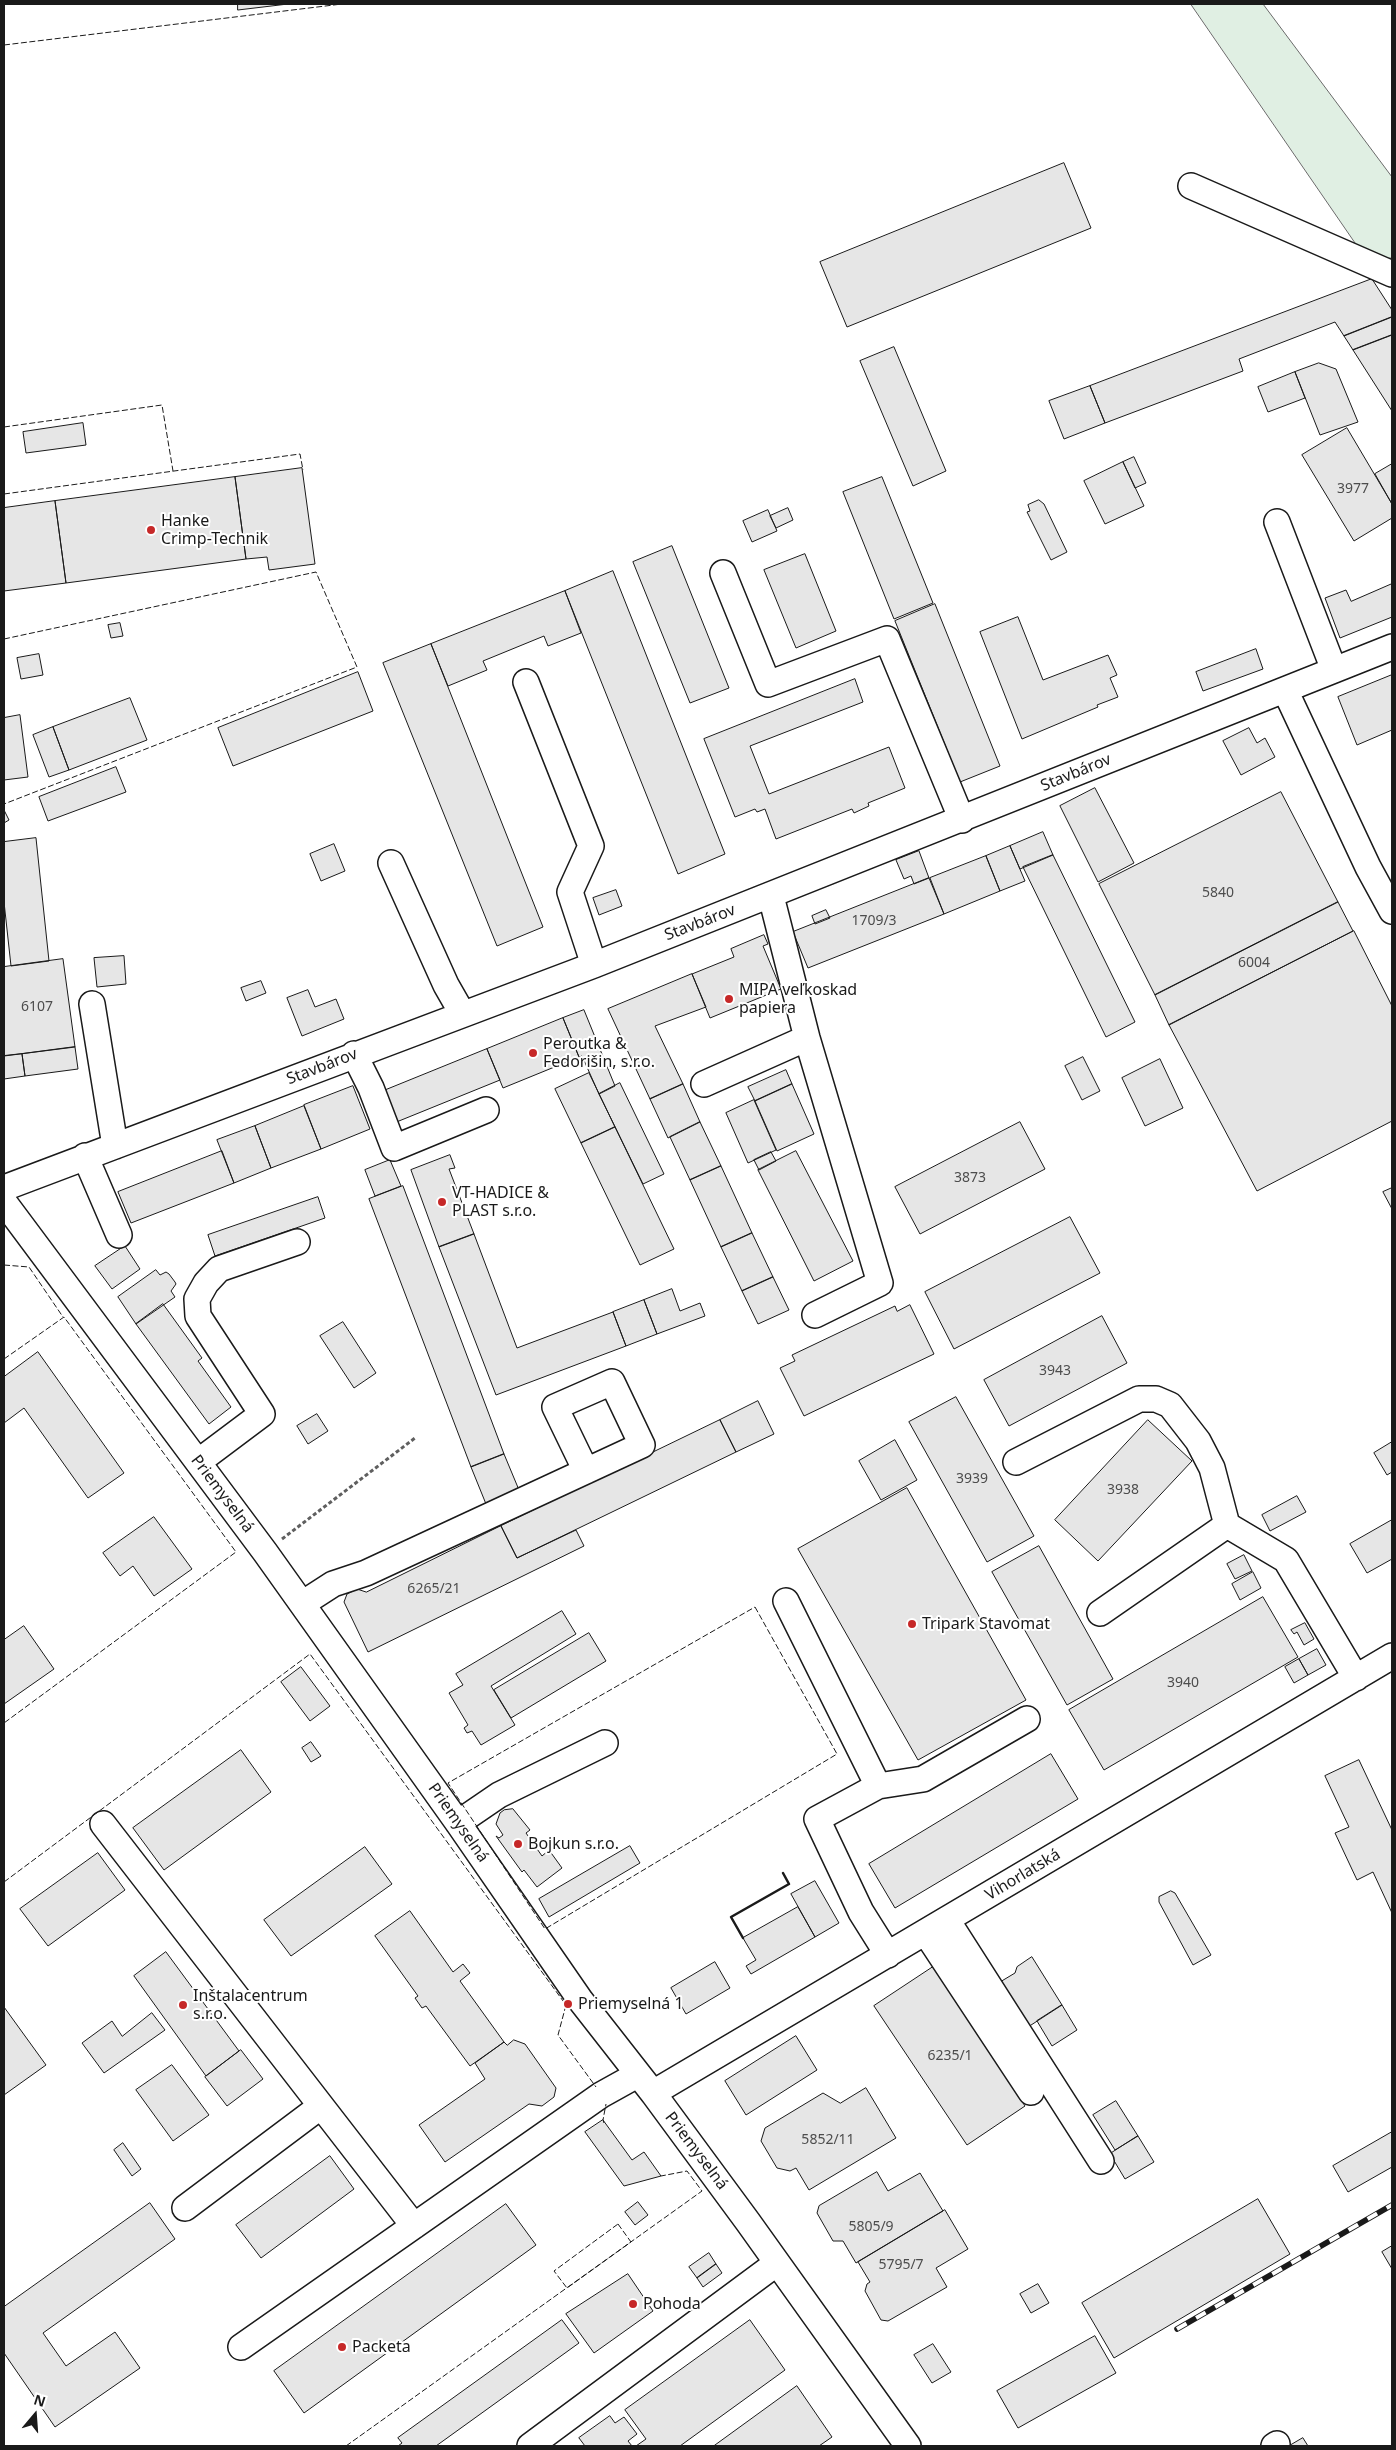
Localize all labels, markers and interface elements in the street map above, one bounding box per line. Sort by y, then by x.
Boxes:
house number: 3977 [1337,481,1369,497]
place label: Hanke Crimp-Technik [161,511,268,549]
marker: Hanke Crimp-Technik [145,524,157,536]
street label: Stavbárov [1038,750,1114,796]
house number: 5840 [1202,885,1234,901]
street label: Stavbárov [662,901,738,945]
house number: 1709/3 [851,913,897,929]
house number: 6004 [1238,955,1270,971]
place label: MIPA veľkoskad papiera [739,980,857,1018]
marker: MIPA veľkoskad papiera [723,993,735,1005]
house number: 6107 [21,999,53,1015]
place label: Peroutka & Fedorišin, s.r.o. [543,1034,655,1072]
street label: Stavbárov [284,1045,360,1089]
marker: Peroutka & Fedorišin, s.r.o. [527,1047,539,1059]
house number: 3873 [954,1170,986,1186]
place label: VT-HADICE & PLAST s.r.o. [452,1183,549,1221]
marker: VT-HADICE & PLAST s.r.o. [436,1196,448,1208]
house number: 3943 [1039,1363,1071,1379]
street label: Priemyselná [187,1451,257,1537]
house number: 3939 [956,1471,988,1487]
house number: 3938 [1107,1482,1139,1498]
house number: 6265/21 [407,1581,461,1597]
place label: Tripark Stavomat [922,1614,1050,1634]
marker: Tripark Stavomat [906,1618,918,1630]
house number: 3940 [1167,1675,1199,1691]
street label: Priemyselná [424,1780,492,1866]
place label: Bojkun s.r.o. [528,1834,619,1854]
marker: Bojkun s.r.o. [512,1838,524,1850]
street label: Vihorlatská [982,1845,1064,1905]
place label: Inštalacentrum s.r.o. [193,1986,308,2024]
place label: Priemyselná 1 [578,1994,684,2014]
marker: Priemyselná 1 [562,1998,574,2010]
marker: Inštalacentrum s.r.o. [177,1999,189,2011]
house number: 6235/1 [927,2048,973,2064]
street label: Priemyselná [661,2108,731,2194]
house number: 5852/11 [801,2132,855,2148]
house number: 5805/9 [848,2219,894,2235]
house number: 5795/7 [878,2257,924,2273]
place label: Pohoda [643,2294,701,2314]
marker: Pohoda [627,2298,639,2310]
place label: Packeta [352,2337,411,2357]
marker: Packeta [336,2341,348,2353]
text: N [31,2389,48,2411]
north arrow [10,2390,60,2440]

